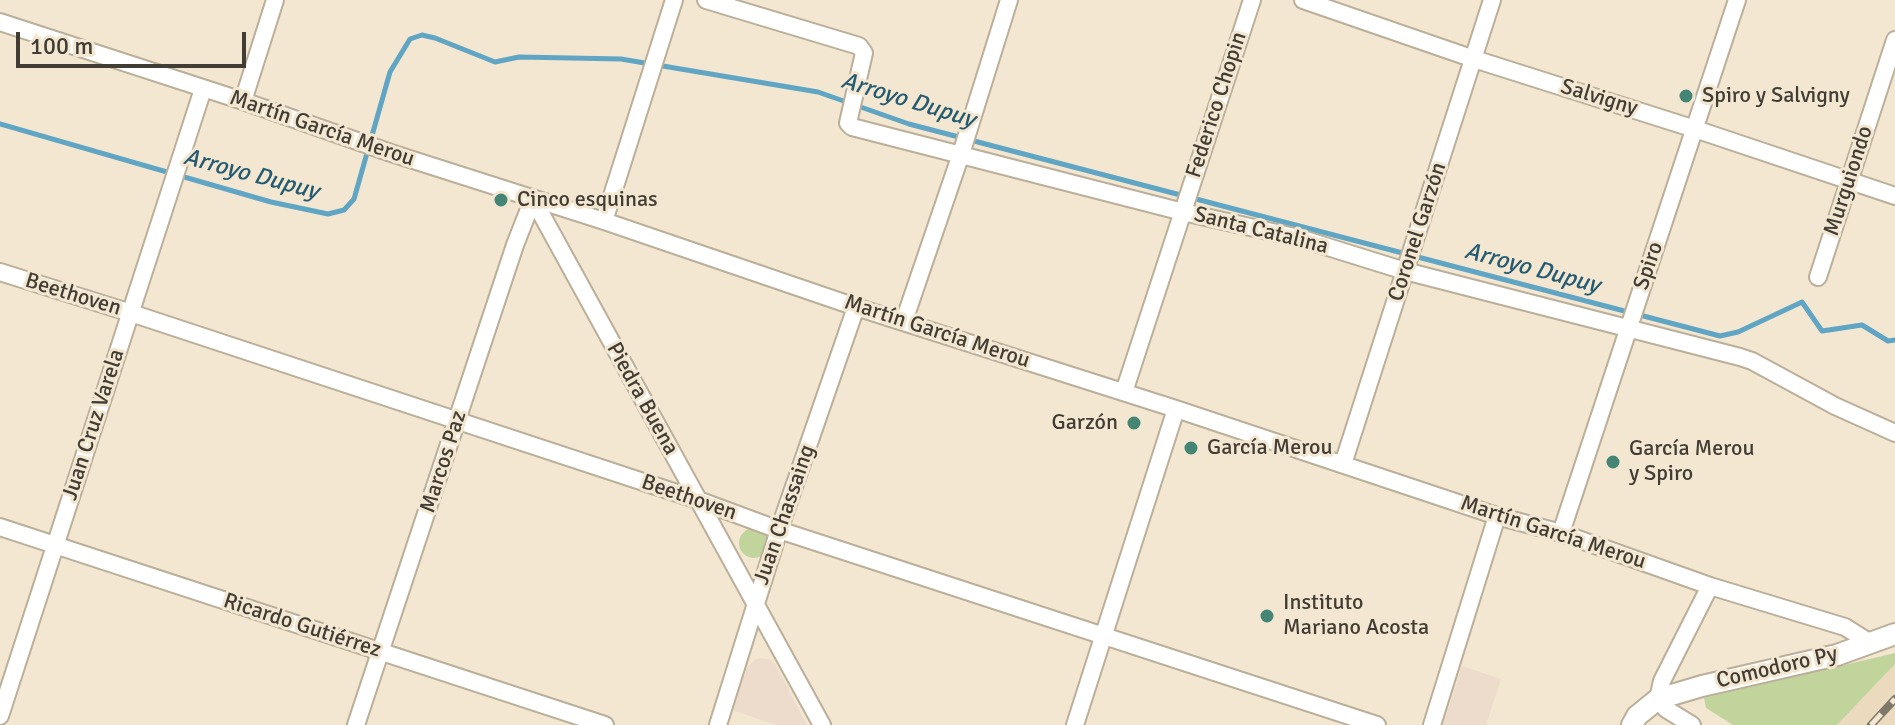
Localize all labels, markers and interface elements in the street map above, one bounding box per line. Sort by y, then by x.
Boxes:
scale bar [20,16,250,66]
street label: Federico Chopin [1181,29,1253,181]
text: 100 m [30,31,93,61]
water label: Arroyo Dupuy [838,67,978,135]
street label: Salvigny [1557,74,1641,122]
place label: Spiro y Salvigny [1702,83,1850,109]
street label: Martín García Merou [226,85,418,173]
marker: Spiro y Salvigny [1677,87,1695,105]
street label: Murguiondo [1819,123,1879,239]
water label: Arroyo Dupuy [180,143,322,207]
street label: Coronel Garzón [1383,159,1453,305]
place label: Cinco esquinas [517,187,658,213]
marker: Cinco esquinas [492,191,510,209]
street label: Santa Catalina [1191,202,1331,260]
water label: Arroyo Dupuy [1461,237,1603,301]
street label: Spiro [1629,239,1669,293]
street label: Beethoven [22,268,124,322]
street label: Martín García Merou [841,290,1033,374]
street label: Piedra Buena [600,338,684,460]
street label: Juan Cruz Varela [57,346,131,504]
street label: Marcos Paz [415,408,473,516]
place label: Garzón [1051,410,1118,436]
marker: Garzón [1125,414,1143,432]
place label: García Merou [1207,435,1332,461]
place label: García Merou y Spiro [1629,436,1754,488]
marker: García Merou [1182,439,1200,457]
street label: Juan Chassaing [749,442,821,588]
marker: García Merou y Spiro [1604,453,1622,471]
street label: Beethoven [638,469,740,527]
street label: Martín García Merou [1457,491,1649,575]
street label: Ricardo Gutiérrez [220,588,384,664]
place label: Instituto Mariano Acosta [1283,590,1429,642]
marker: Instituto Mariano Acosta [1258,607,1276,625]
street label: Comodoro Py [1714,641,1840,695]

